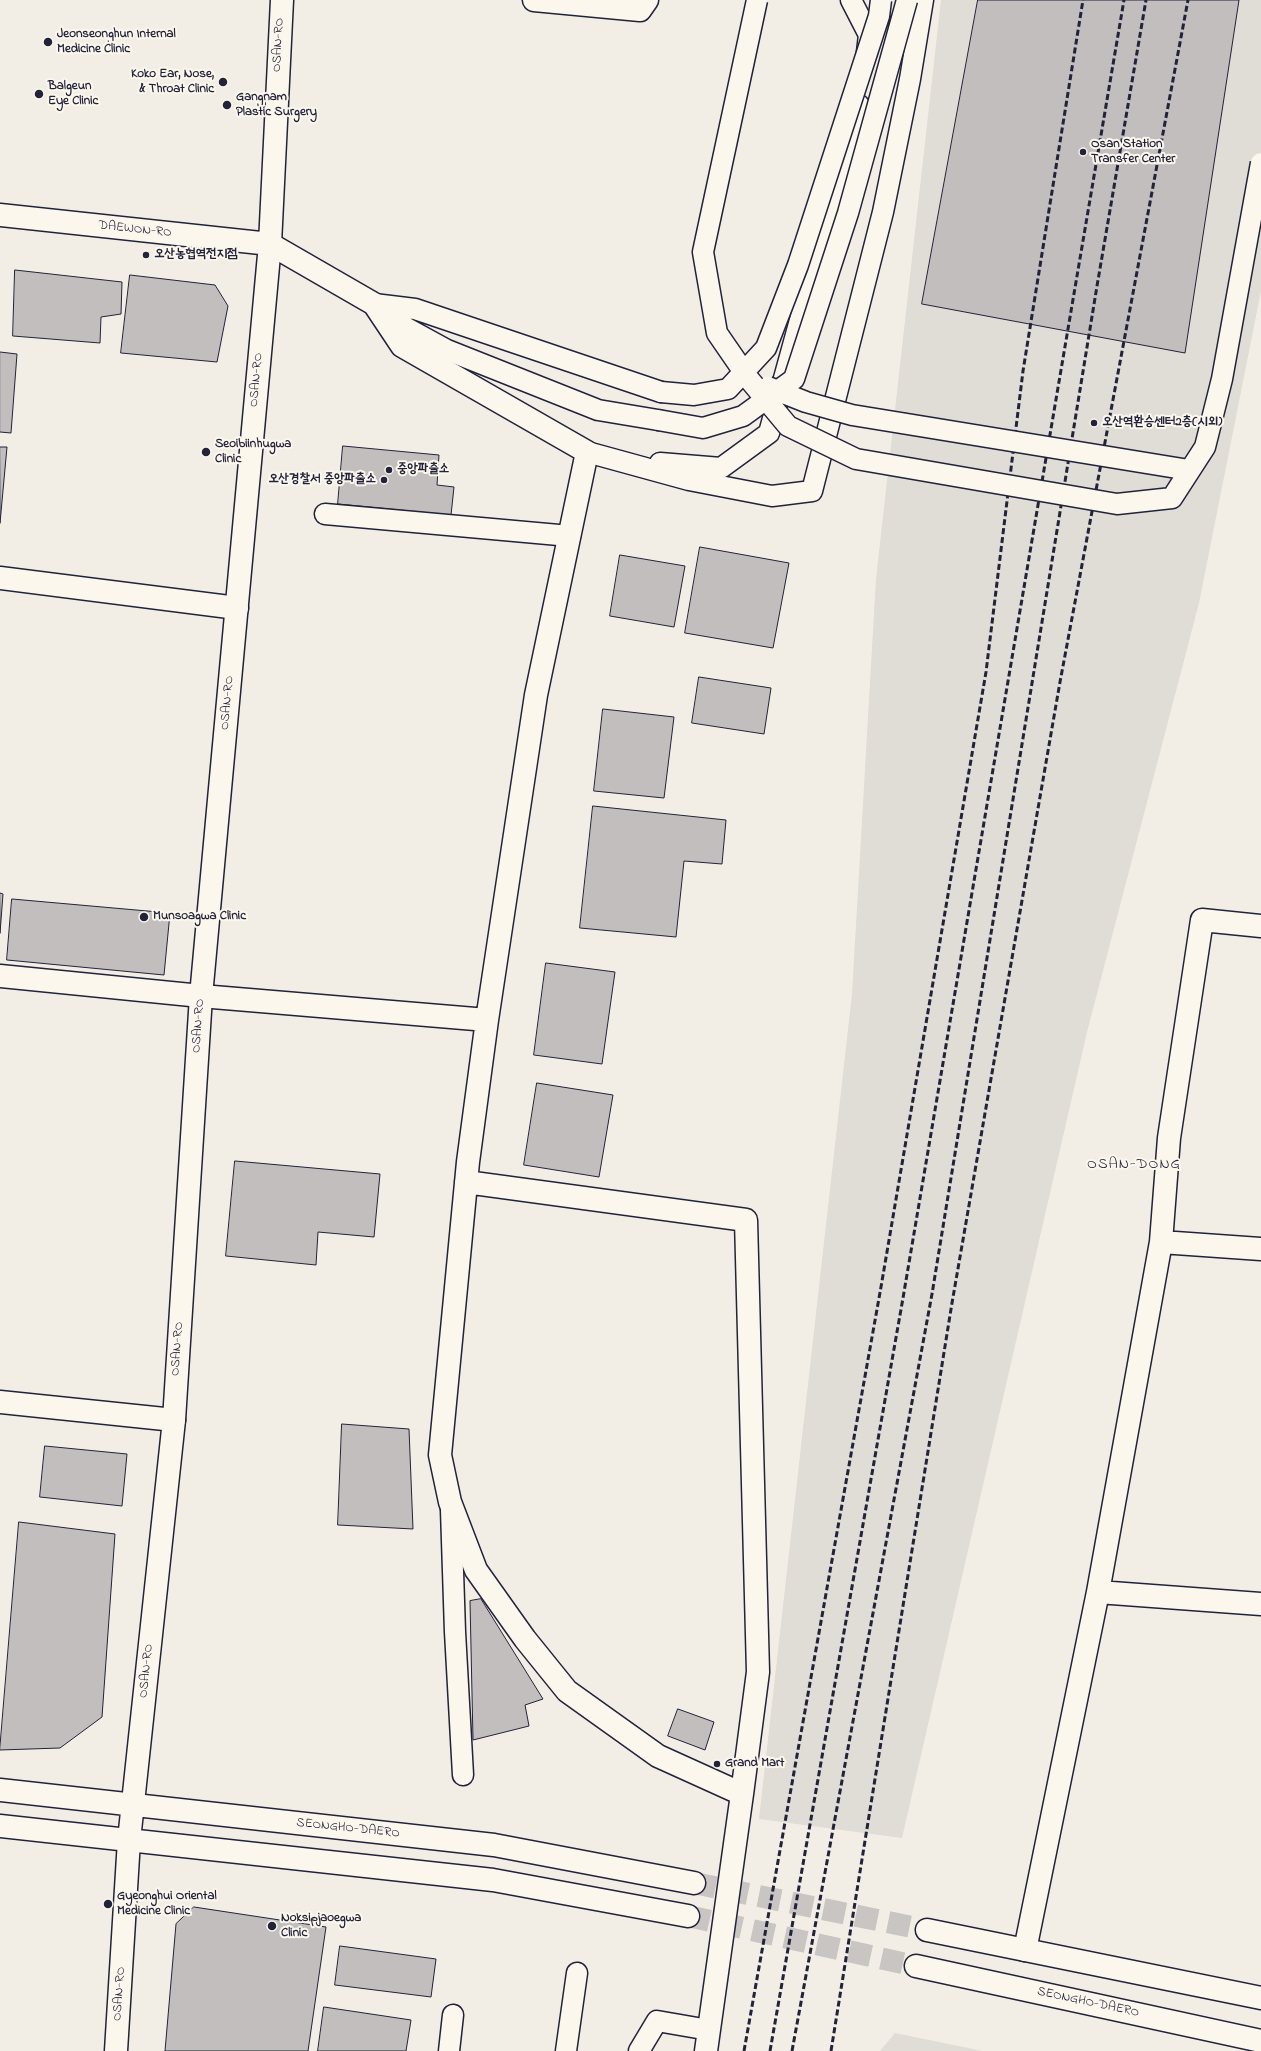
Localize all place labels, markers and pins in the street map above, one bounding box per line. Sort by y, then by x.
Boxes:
place label: Jeonseonghun Internal Medicine Clinic [57,27,176,58]
marker: Jeonseonghun Internal Medicine Clinic [42,36,54,48]
place label: Koko Ear, Nose, & Throat Clinic [131,67,214,98]
marker: Koko Ear, Nose, & Throat Clinic [217,76,229,88]
place label: Balgeun Eye Clinic [48,79,98,110]
marker: Balgeun Eye Clinic [33,88,45,100]
place label: Gangnam Plastic Surgery [236,90,317,121]
marker: Gangnam Plastic Surgery [221,99,233,111]
place label: Osan Station Transfer Center [1091,137,1175,168]
marker: Osan Station Transfer Center [1078,147,1088,157]
place label: 오산농협역전지점 [154,247,238,263]
marker: 오산농협역전지점 [141,250,151,260]
place label: 오산역환승센터2층(시외) [1102,415,1222,431]
marker: 오산역환승센터2층(시외) [1089,418,1099,428]
place label: Seoibiinhugwa Clinic [215,437,291,468]
marker: Seoibiinhugwa Clinic [200,446,212,458]
place label: 중앙파출소 [397,462,449,478]
marker: 중앙파출소 [384,465,394,475]
place label: 오산경찰서 중앙파출소 [268,472,376,488]
marker: 오산경찰서 중앙파출소 [379,475,389,485]
place label: Munsoagwa Clinic [153,909,246,925]
marker: Munsoagwa Clinic [138,911,150,923]
place label: Grand Mart [725,1756,784,1772]
marker: Grand Mart [712,1759,722,1769]
place label: Gyeonghui Oriental Medicine Clinic [117,1889,217,1920]
marker: Gyeonghui Oriental Medicine Clinic [102,1898,114,1910]
place label: Noksipjaoegwa Clinic [281,1911,361,1942]
marker: Noksipjaoegwa Clinic [266,1920,278,1932]

